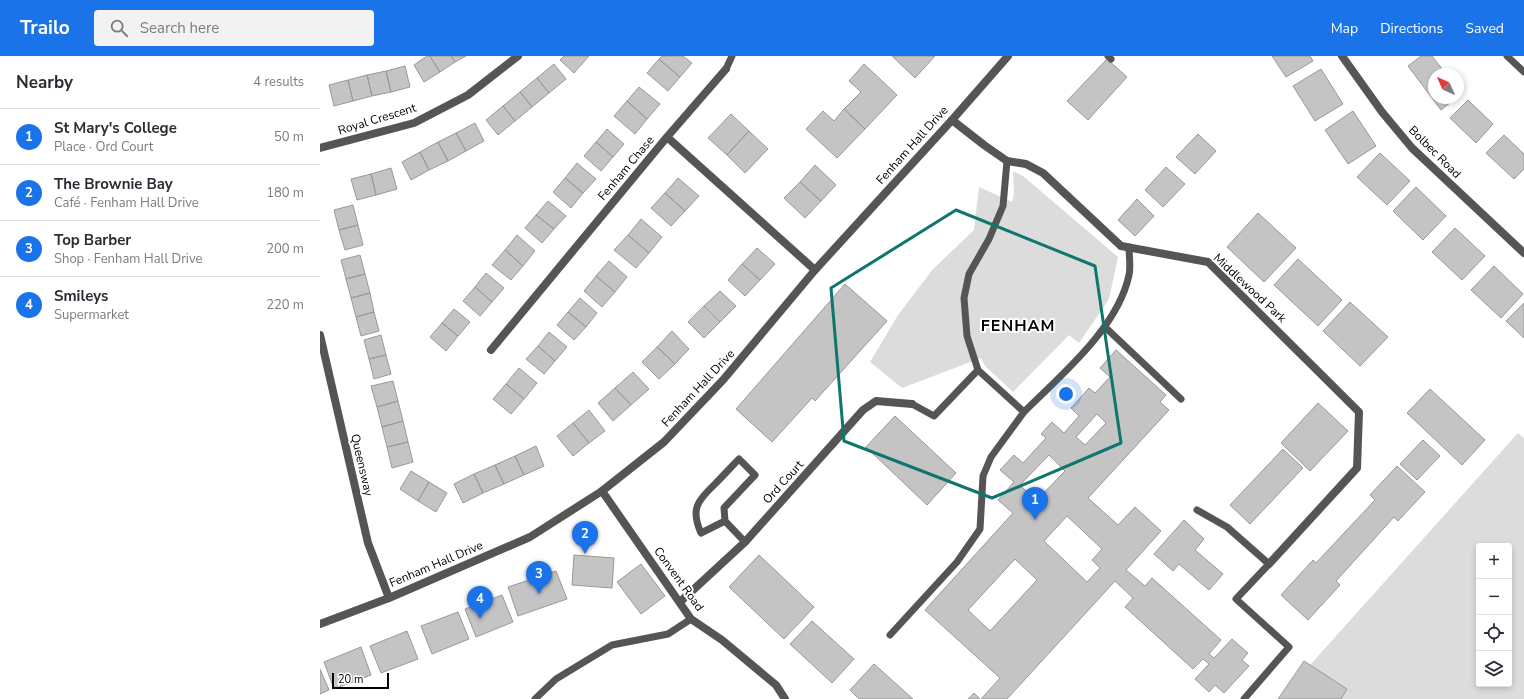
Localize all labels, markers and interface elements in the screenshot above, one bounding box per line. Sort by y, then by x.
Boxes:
search box [94,10,374,46]
text: Trailo [20,15,70,41]
icon: search [108,17,130,39]
text: Search here [140,18,219,38]
text: Map [1331,19,1358,38]
text: Directions [1380,19,1443,38]
text: Saved [1465,19,1504,38]
north arrow [1428,68,1464,104]
text: Nearby [16,71,73,94]
text: 4 results [253,73,304,91]
street label: Royal Crescent [336,99,419,138]
street label: Fenham Hall Drive [873,102,951,188]
text: St Mary's College [54,118,177,138]
street label: Bolbec Road [1405,122,1465,182]
text: 1 [25,128,33,146]
text: 50 m [274,128,304,146]
street label: Fenham Chase [594,132,658,204]
text: Place · Ord Court [54,138,153,156]
text: The Brownie Bay [54,174,173,194]
text: 2 [25,184,33,202]
text: 180 m [266,184,304,202]
text: Café · Fenham Hall Drive [54,194,199,212]
text: Top Barber [54,230,131,250]
text: 3 [25,240,33,258]
text: 200 m [266,240,304,258]
text: Shop · Fenham Hall Drive [54,250,202,268]
street label: Middlewood Park [1210,250,1291,327]
text: Smileys [54,286,108,306]
text: 4 [25,296,33,314]
text: 220 m [266,296,304,314]
text: Supermarket [54,306,129,324]
district label: FENHAM [981,315,1055,337]
street label: Fenham Hall Drive [658,346,738,430]
your location [1056,384,1076,404]
street label: Queensway [347,432,377,499]
street label: Ord Court [759,456,807,507]
pin: 1 [1022,487,1048,520]
pin: 2 [572,521,598,554]
street label: Fenham Hall Drive [387,537,485,591]
map controls [1476,543,1512,687]
button: + [1476,543,1512,579]
street label: Convent Road [650,544,708,614]
pin: 3 [526,561,552,594]
button: − [1476,579,1512,615]
pin: 4 [467,586,493,619]
button: locate [1476,615,1512,651]
button: layers [1476,651,1512,687]
scale bar [332,671,389,690]
text: 20 m [338,672,363,687]

